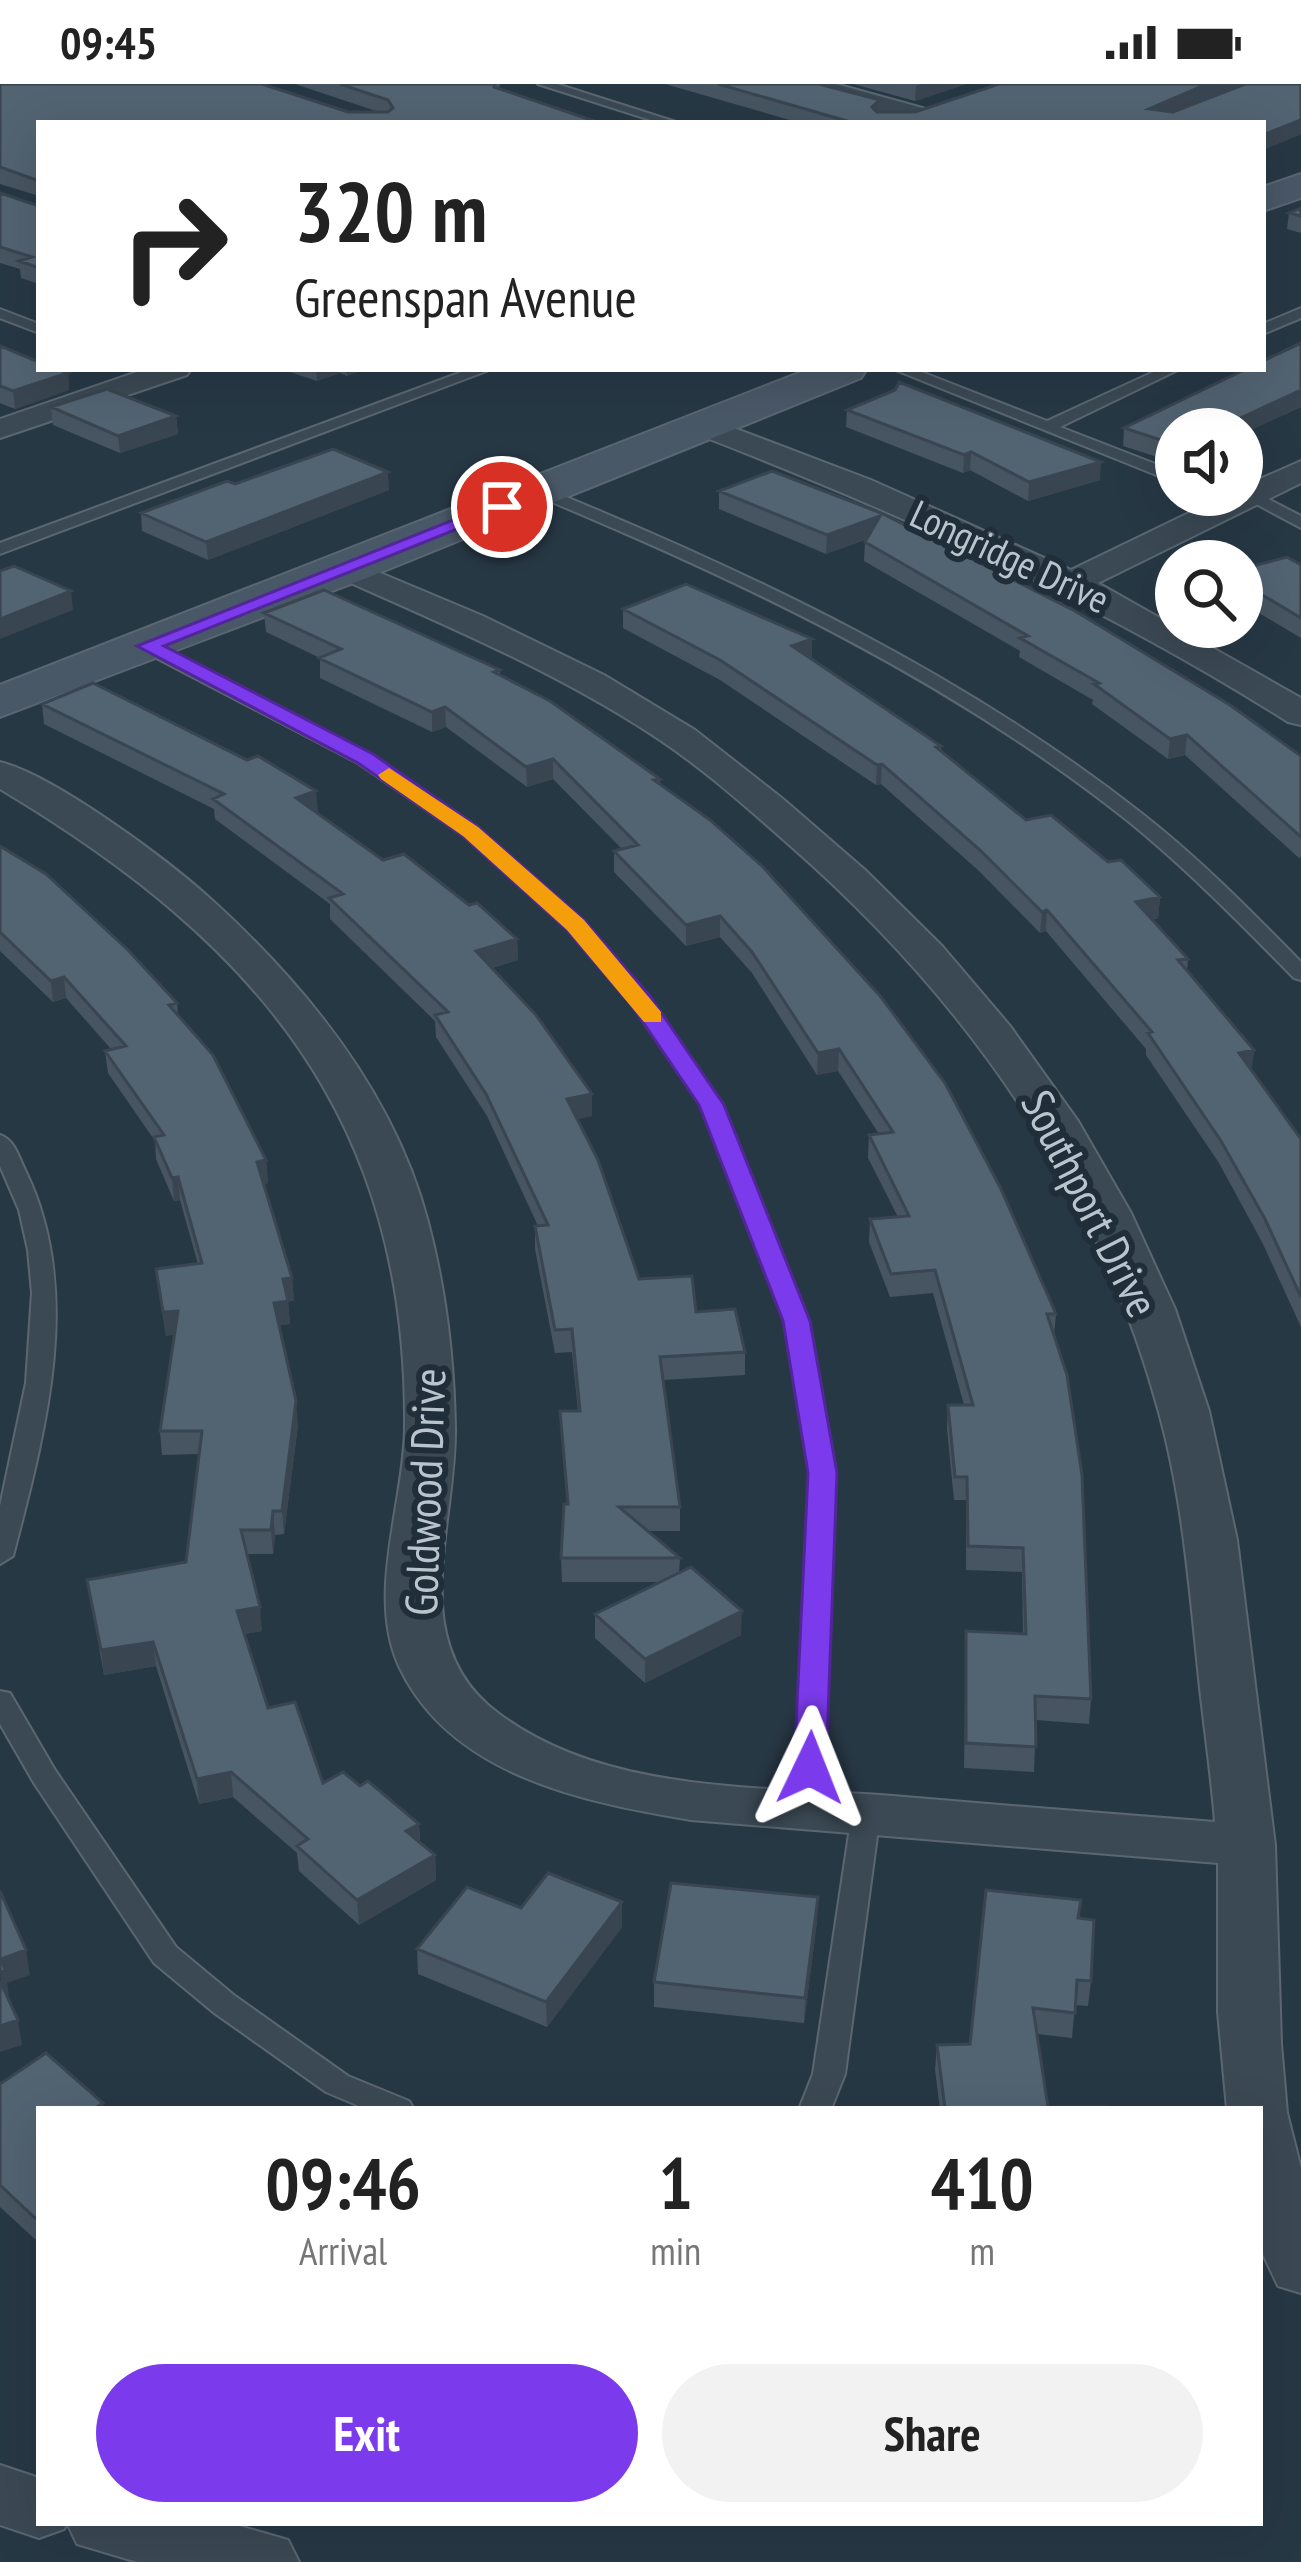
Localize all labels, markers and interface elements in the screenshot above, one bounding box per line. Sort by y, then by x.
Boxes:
text: 09:45 [60,13,157,71]
text: 320 m [294,156,487,265]
icon: right [96,168,252,324]
text: Greenspan Avenue [294,262,637,332]
map controls [1155,408,1263,648]
button: sound [1155,408,1263,516]
pin [451,456,553,558]
icon: arrive [469,474,535,540]
street label: Longridge Drive [903,488,1117,624]
button: search [1155,540,1263,648]
street label: Southport Drive [1009,1080,1173,1326]
street label: Goldwood Drive [391,1367,457,1617]
position arrow [747,1705,873,1831]
text: 09:46 [265,2136,421,2229]
text: 1 [659,2136,693,2229]
text: 410 [930,2136,1034,2229]
text: Arrival [299,2225,387,2276]
text: min [650,2225,701,2276]
text: m [969,2225,995,2276]
button: Exit [96,2364,638,2502]
button: Share [662,2364,1203,2502]

